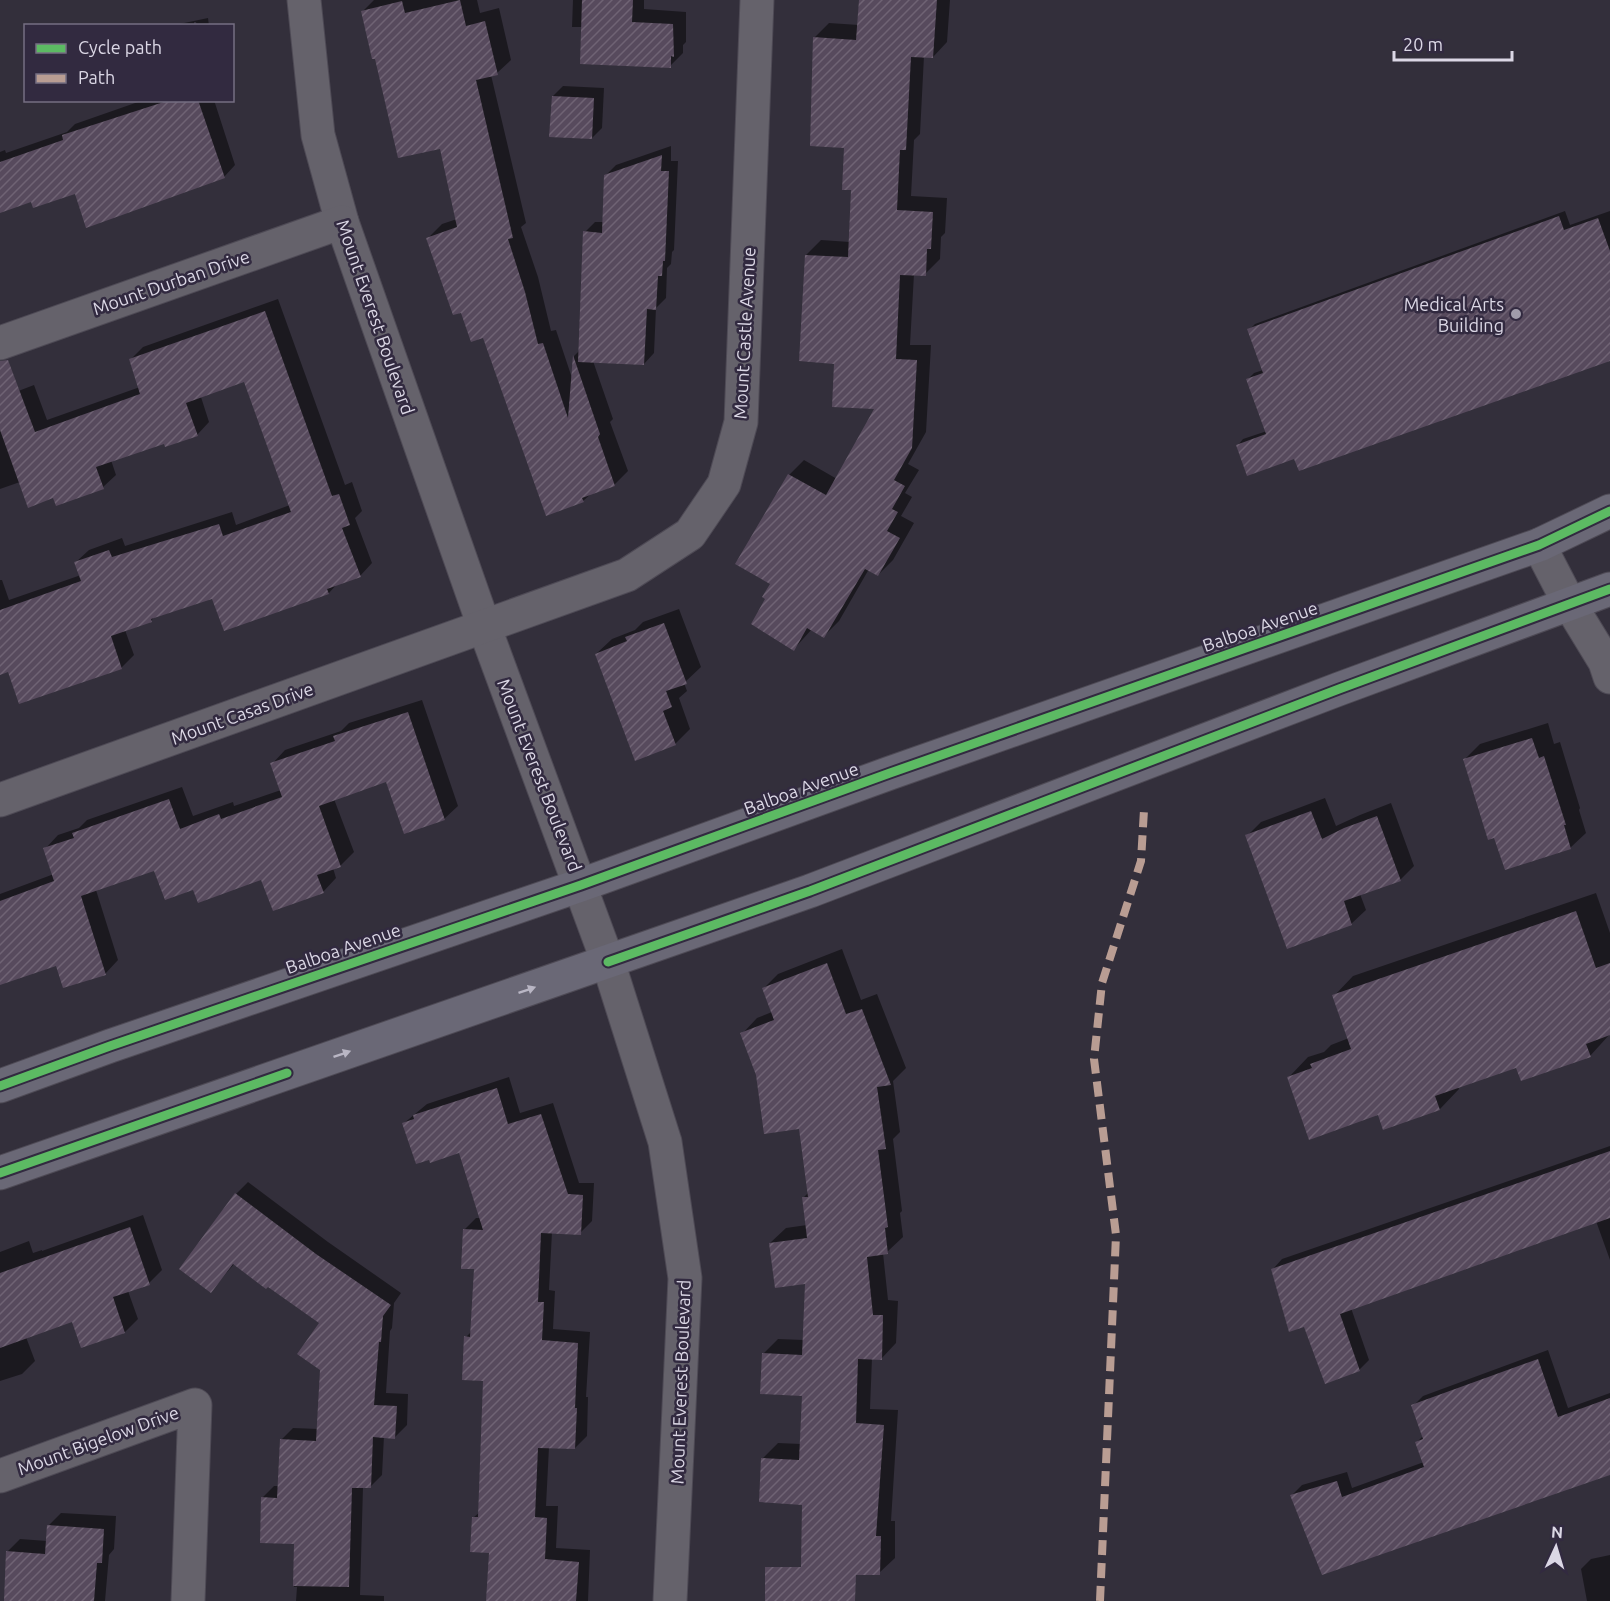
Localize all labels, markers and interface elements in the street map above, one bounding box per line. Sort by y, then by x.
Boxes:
legend [24,24,234,102]
scale bar [1394,24,1512,62]
text: 20 m [1403,34,1443,54]
text: Cycle path [78,37,162,57]
text: Path [78,67,115,87]
street label: Mount Everest Boulevard [333,217,419,417]
street label: Mount Durban Drive [90,246,252,318]
street label: Mount Castle Avenue [729,246,759,420]
place label: Medical Arts Building [1404,294,1504,335]
marker: Medical Arts Building [1509,307,1523,321]
street label: Balboa Avenue [1200,597,1320,655]
street label: Mount Everest Boulevard [494,676,586,874]
street label: Mount Casas Drive [168,678,316,748]
street label: Balboa Avenue [741,758,861,818]
street label: Balboa Avenue [283,919,403,977]
one-way arrow [518,985,536,995]
one-way arrow [333,1048,351,1058]
street label: Mount Everest Boulevard [666,1279,694,1485]
street label: Mount Bigelow Drive [15,1402,181,1478]
north arrow [1526,1517,1586,1577]
text: N [1550,1523,1564,1541]

